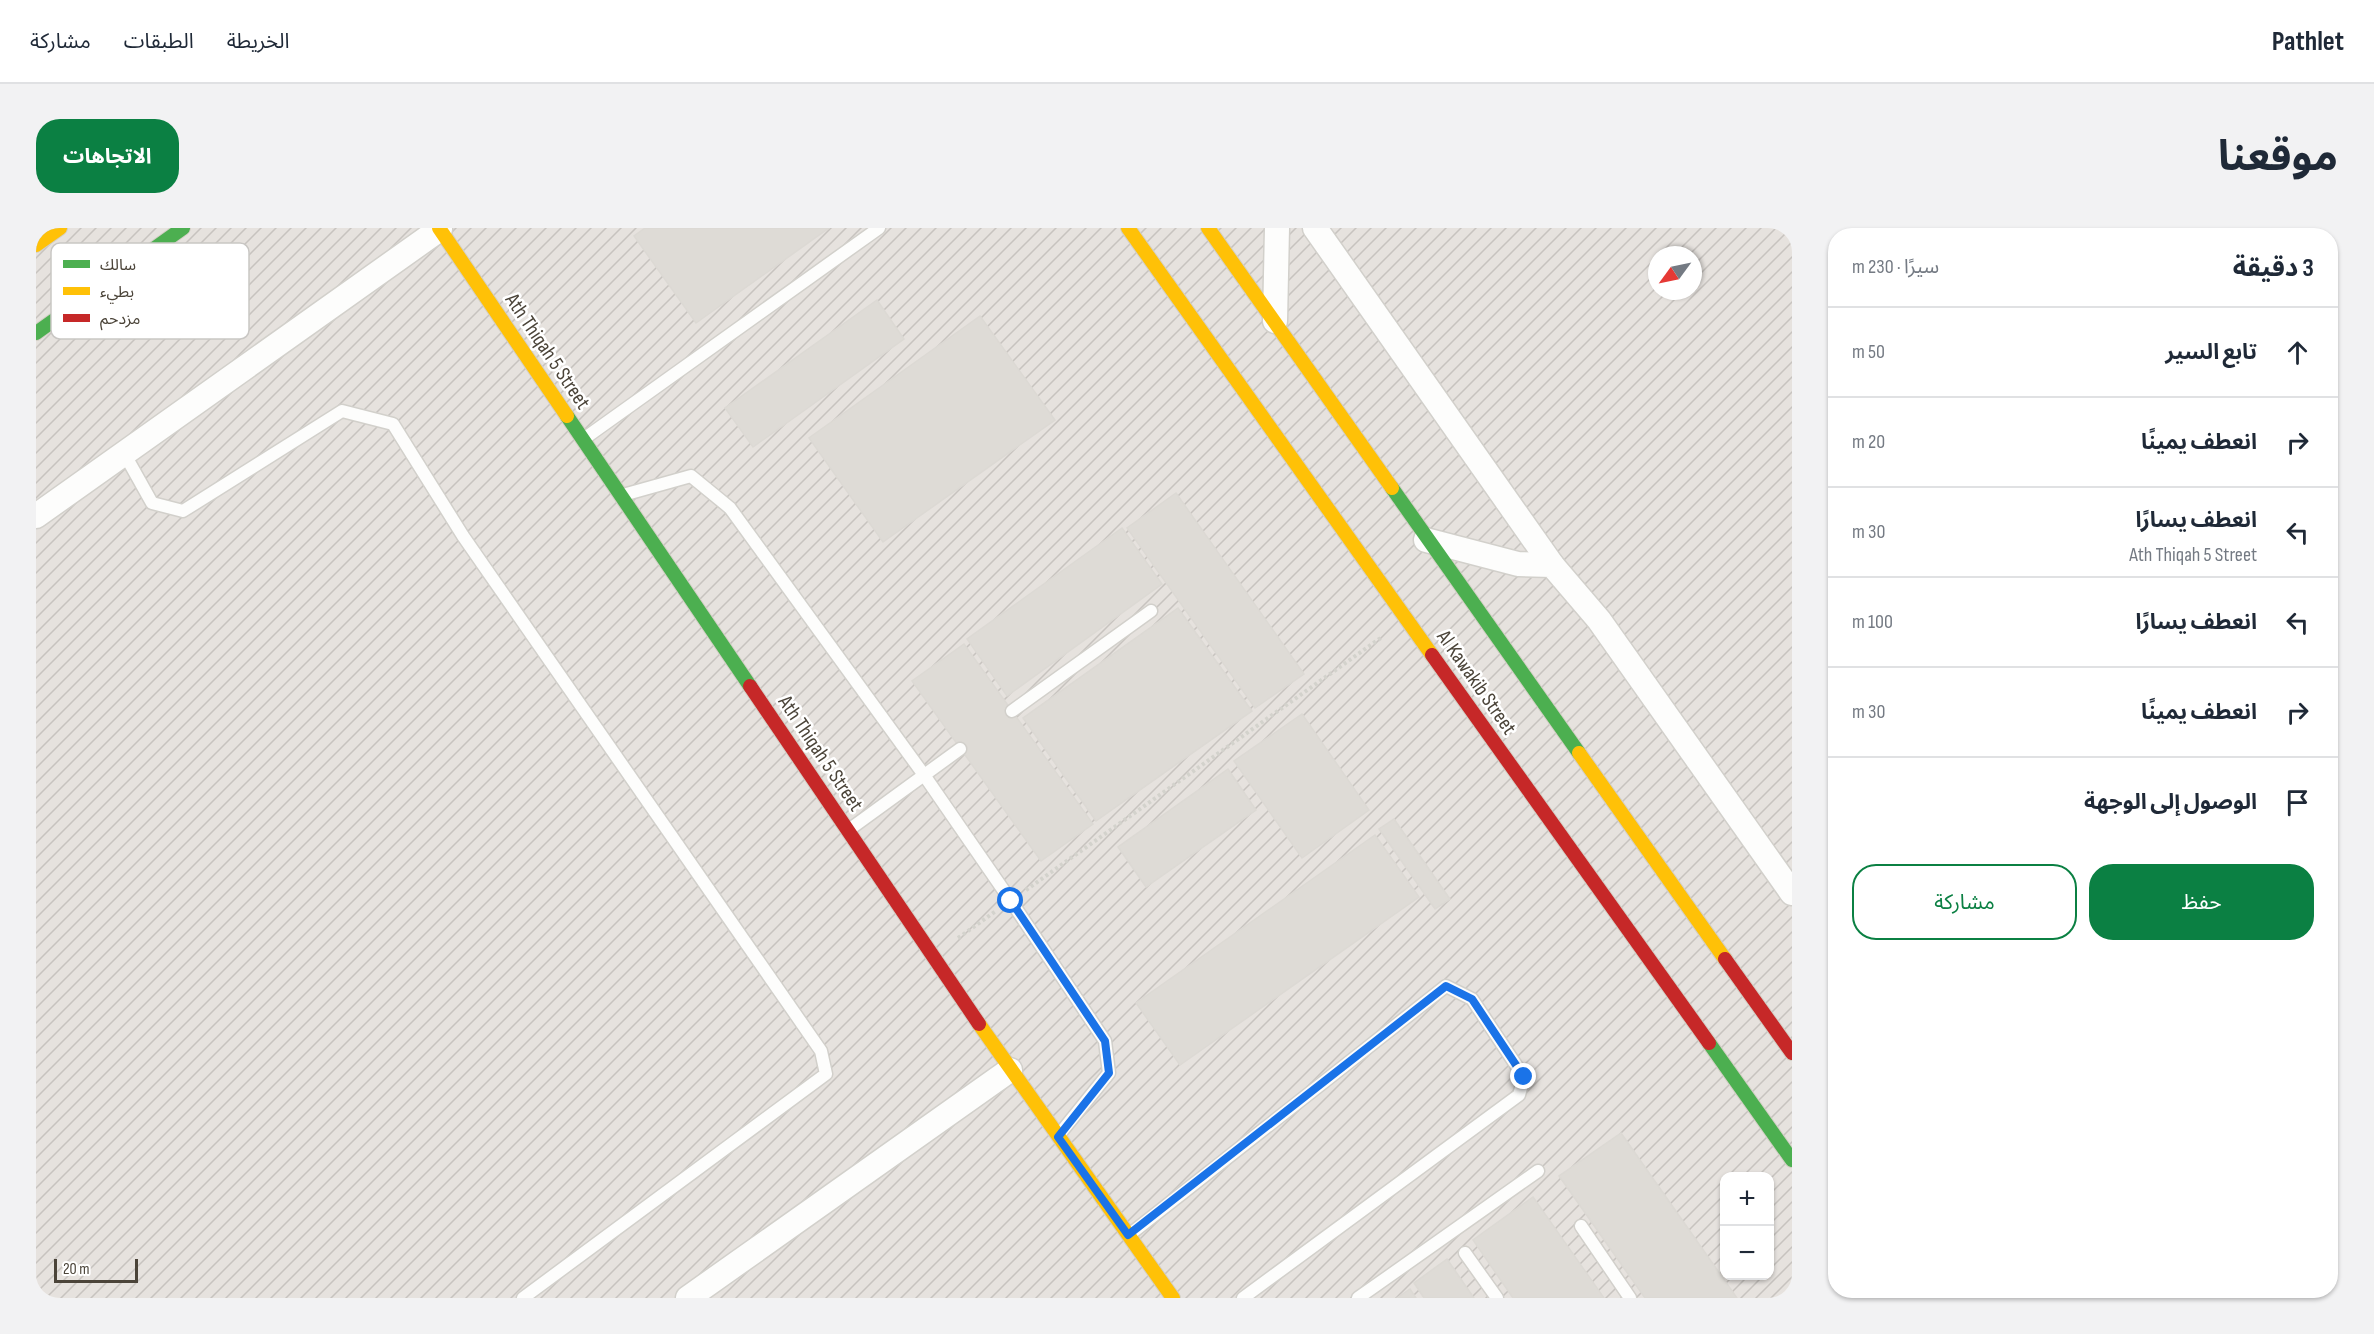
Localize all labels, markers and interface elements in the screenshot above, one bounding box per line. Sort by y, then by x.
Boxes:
text: Pathlet [2272,25,2344,58]
text: مشاركة [30,29,91,54]
text: الطبقات [124,29,194,54]
text: الخريطة [227,29,290,54]
button: الاتجاهات [36,119,179,193]
text: موقعنا [2218,132,2338,183]
legend [51,243,249,339]
north arrow [1648,246,1702,300]
text: 3 دقيقة [2233,253,2314,284]
text: سيرًا · 230 m [1852,255,1939,279]
text: سالك [100,256,136,275]
text: بطيء [100,283,134,304]
street label: Ath Thiqah 5 Street [499,288,595,414]
text: مزدحم [100,310,140,331]
icon: ahead [2281,336,2314,369]
text: تابع السير [2165,339,2257,366]
text: 50 m [1852,340,1885,364]
icon: right [2281,426,2314,459]
text: انعطف يمينًا [2141,429,2257,456]
text: 20 m [1852,430,1885,454]
text: انعطف يسارًا [2135,507,2257,534]
icon: left [2281,516,2314,549]
text: 30 m [1852,520,1885,544]
text: Ath Thiqah 5 Street [2129,543,2257,567]
icon: left [2281,606,2314,639]
text: انعطف يسارًا [2135,609,2257,636]
text: 100 m [1852,610,1893,634]
street label: Al Kawakib Street [1431,624,1522,739]
street label: Ath Thiqah 5 Street [772,690,868,816]
icon: right [2281,696,2314,729]
text: انعطف يمينًا [2141,699,2257,726]
text: 30 m [1852,700,1885,724]
icon: arrive [2281,786,2314,819]
text: الوصول إلى الوجهة [2084,789,2257,816]
button: مشاركة [1852,864,2077,940]
button: حفظ [2089,864,2314,940]
route start [997,887,1023,913]
route end [1510,1063,1536,1089]
map controls [1720,1172,1774,1280]
button: + [1720,1172,1774,1226]
button: − [1720,1226,1774,1280]
scale bar [54,1256,138,1284]
text: 20 m [63,1260,90,1279]

